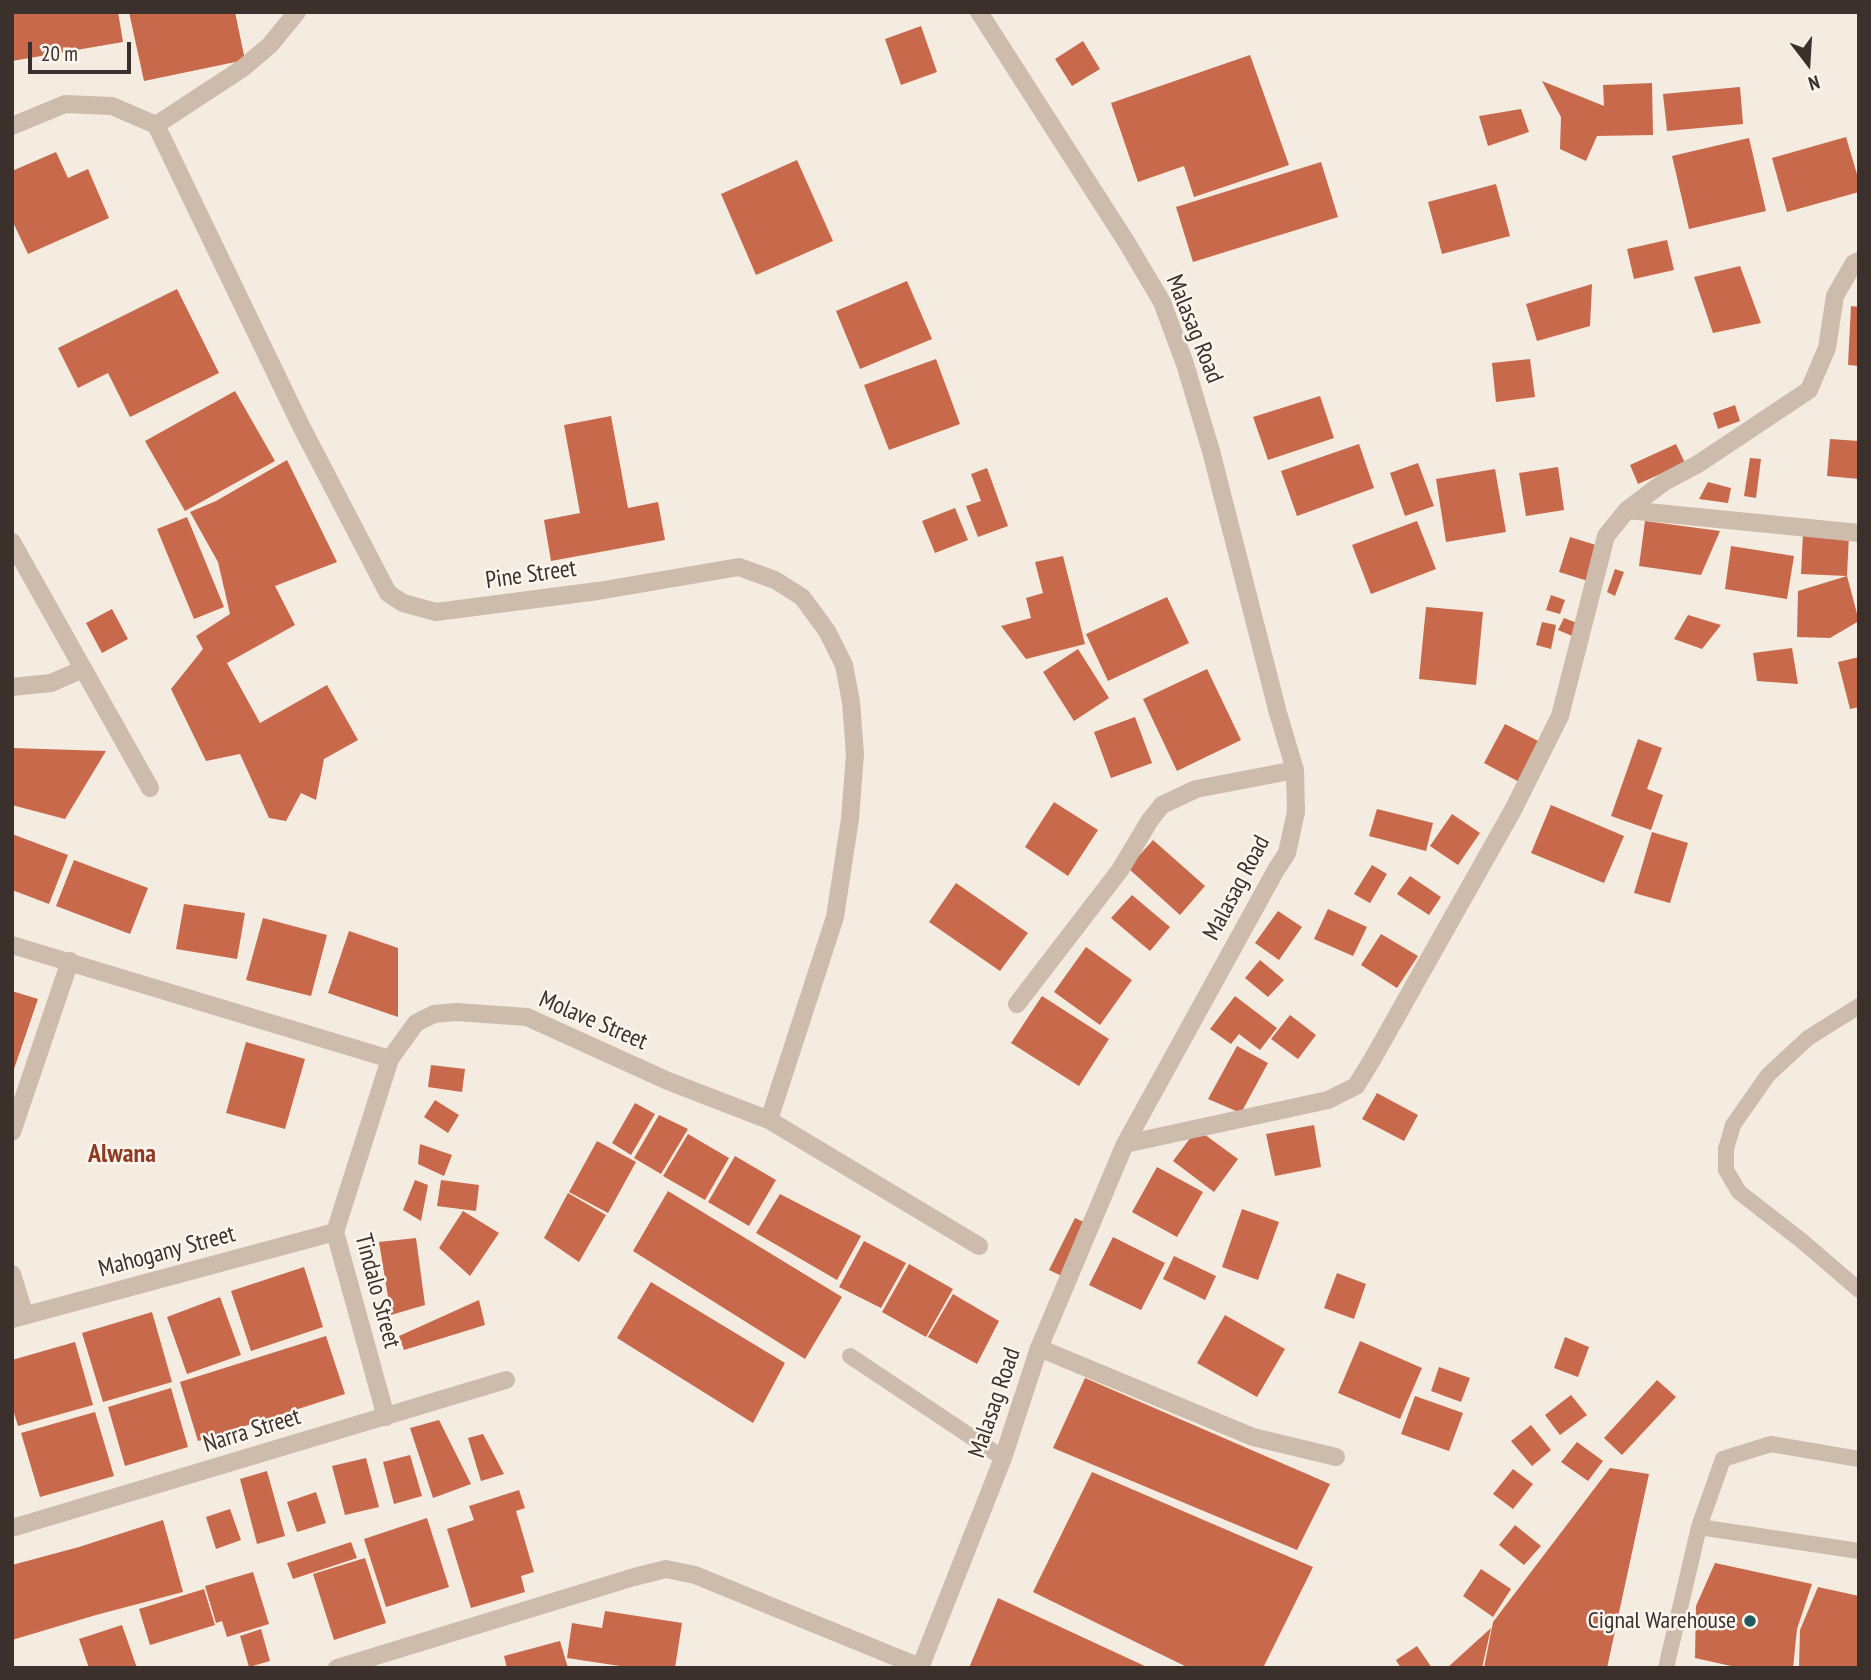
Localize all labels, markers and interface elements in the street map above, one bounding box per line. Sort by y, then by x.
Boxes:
scale bar [32,28,135,72]
north arrow [1773,28,1843,98]
text: 20 m [41,40,78,67]
text: N [1806,70,1823,96]
street label: Malasag Road [1159,271,1229,387]
street label: Pine Street [484,554,578,596]
street label: Malasag Road [1197,831,1277,945]
street label: Molave Street [535,985,651,1057]
district label: Alwana [88,1139,156,1171]
street label: Mahogany Street [96,1220,238,1284]
street label: Tindalo Street [348,1231,406,1351]
street label: Malasag Road [963,1344,1027,1462]
street label: Narra Street [200,1403,304,1459]
place label: Cignal Warehouse [1588,1607,1736,1635]
marker: Cignal Warehouse [1742,1613,1758,1629]

